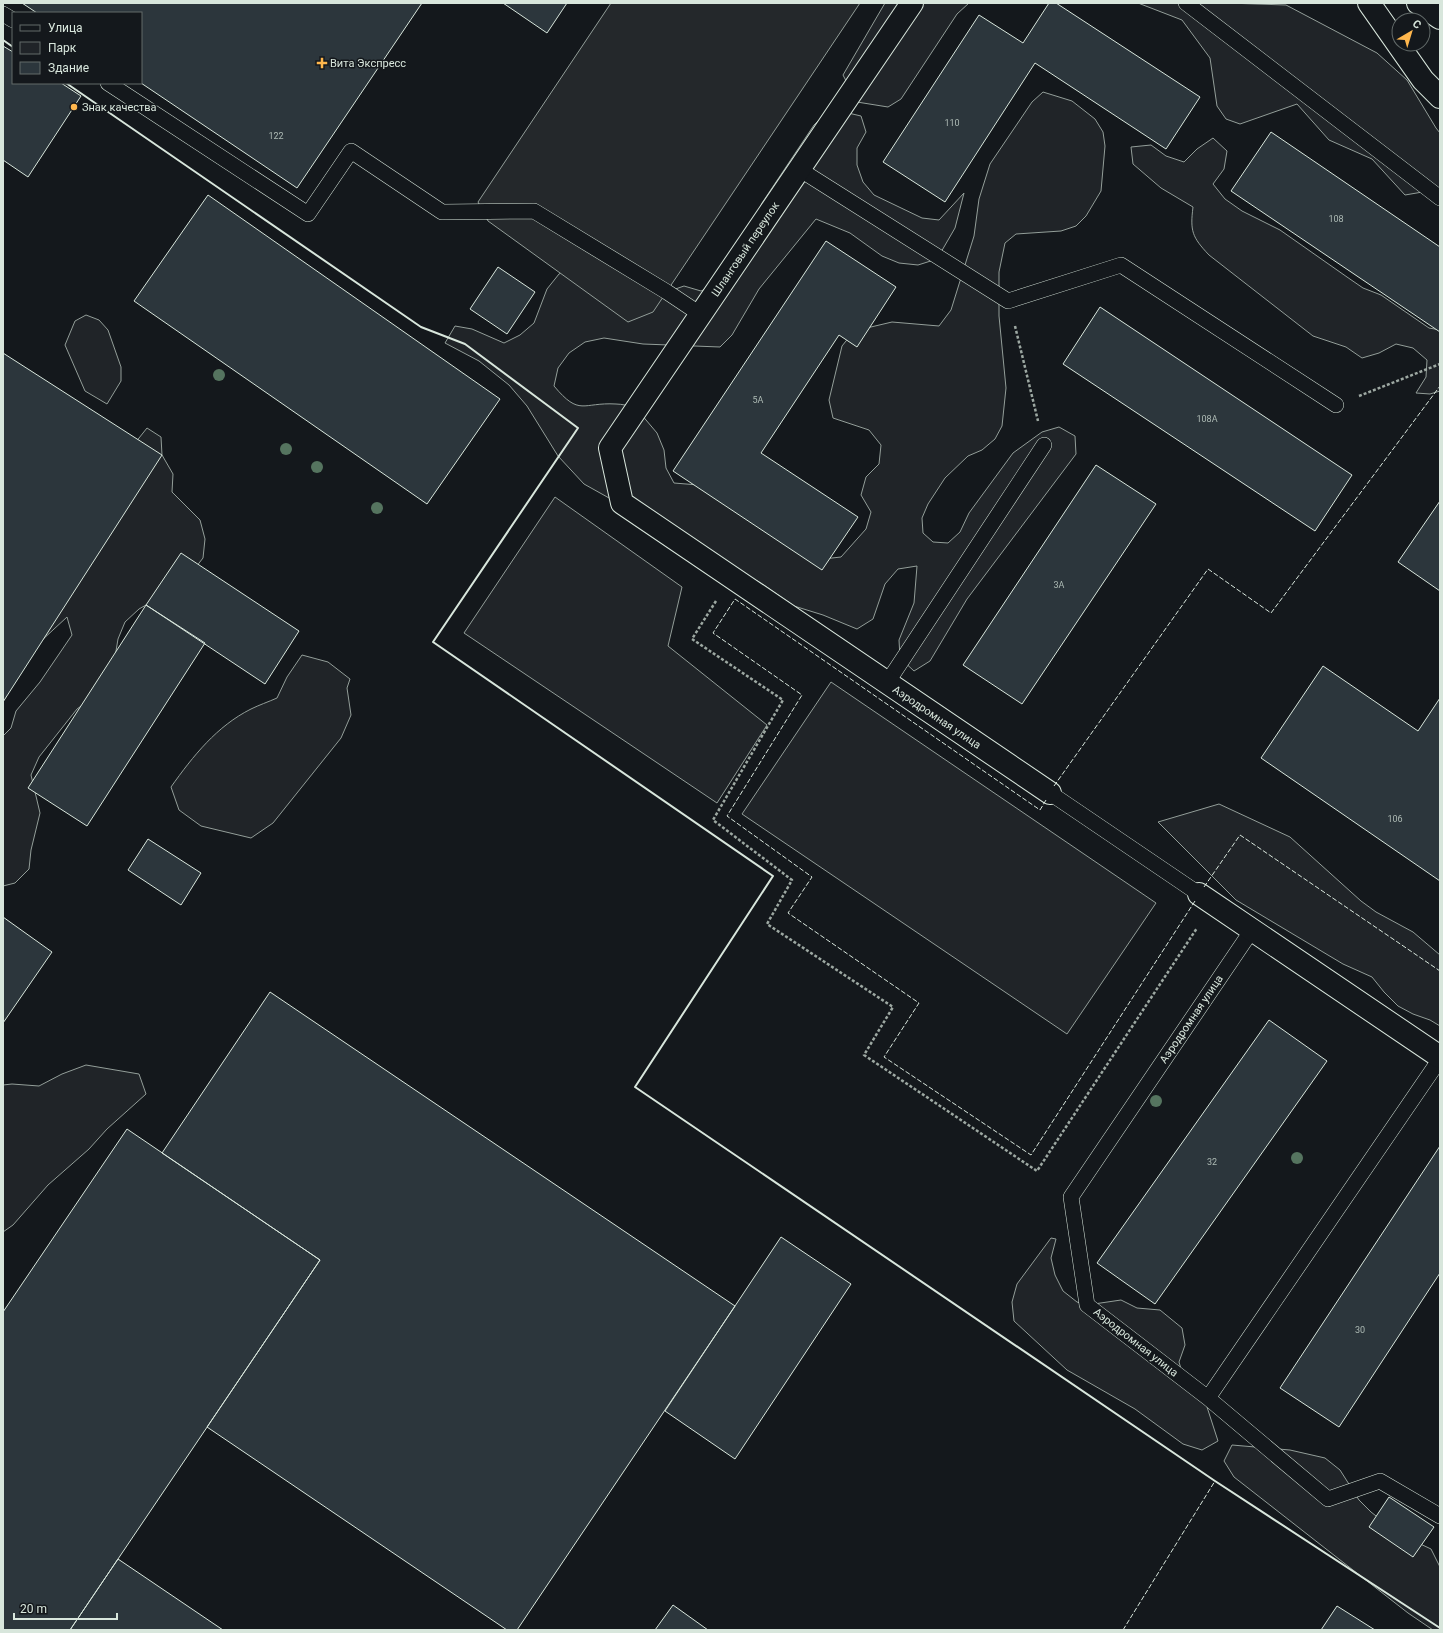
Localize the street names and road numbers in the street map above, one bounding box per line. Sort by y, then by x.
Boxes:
street label: Шланговый переулок [709,199,782,299]
street label: Аэродромная улица [890,683,983,752]
street label: Аэродромная улица [1157,973,1226,1066]
street label: Аэродромная улица [1091,1305,1181,1379]

